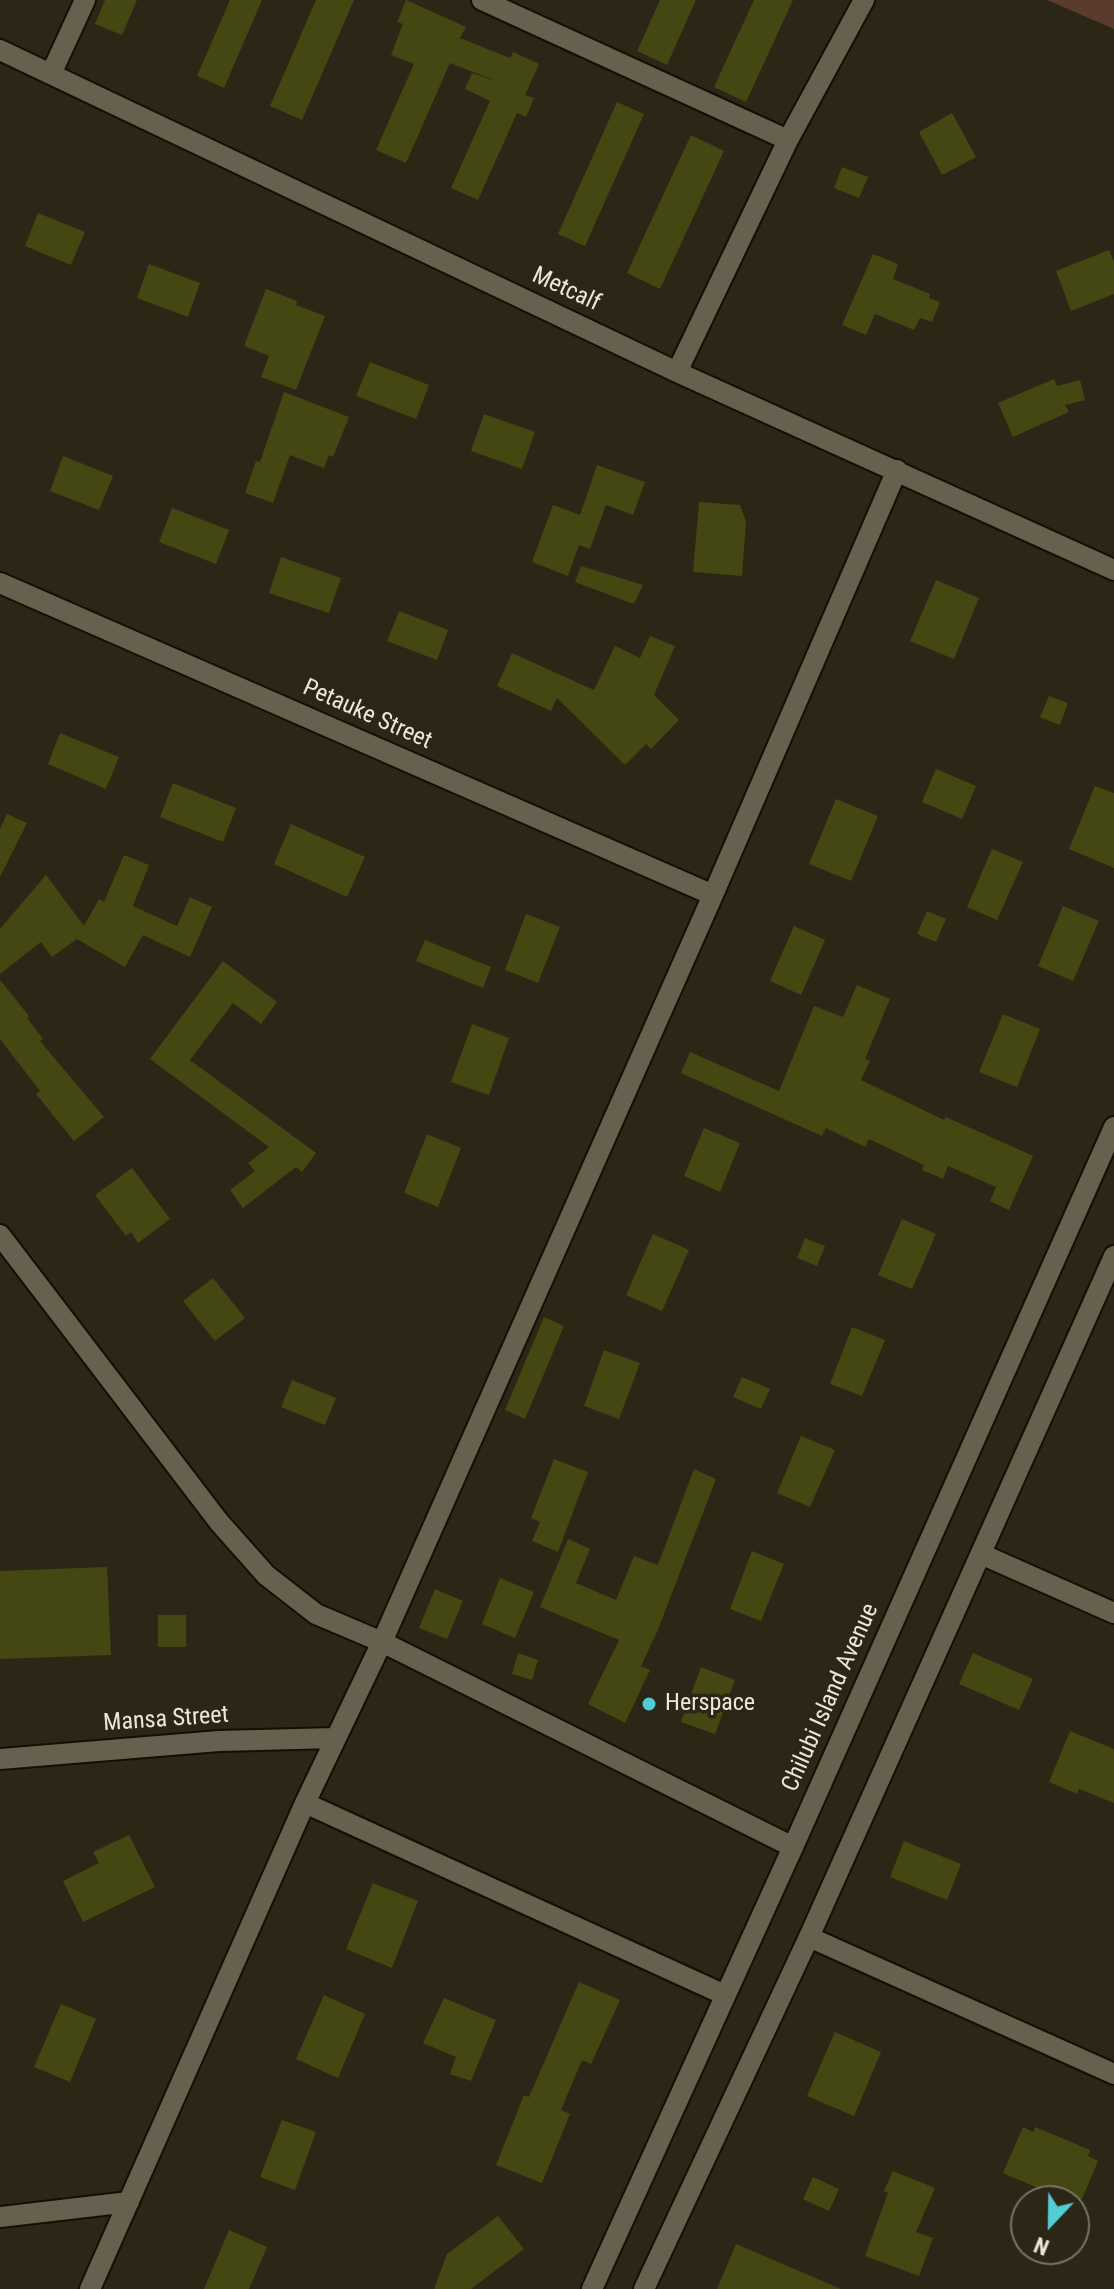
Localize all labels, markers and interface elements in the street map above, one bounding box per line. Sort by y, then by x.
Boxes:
street label: Metcalf [527,262,605,318]
street label: Petauke Street [298,674,436,756]
street label: Chilubi Island Avenue [777,1600,885,1796]
place label: Herspace [665,1690,755,1718]
marker: Herspace [640,1695,658,1713]
street label: Mansa Street [102,1701,230,1739]
north arrow [1010,2185,1090,2265]
text: N [1031,2232,1053,2260]

